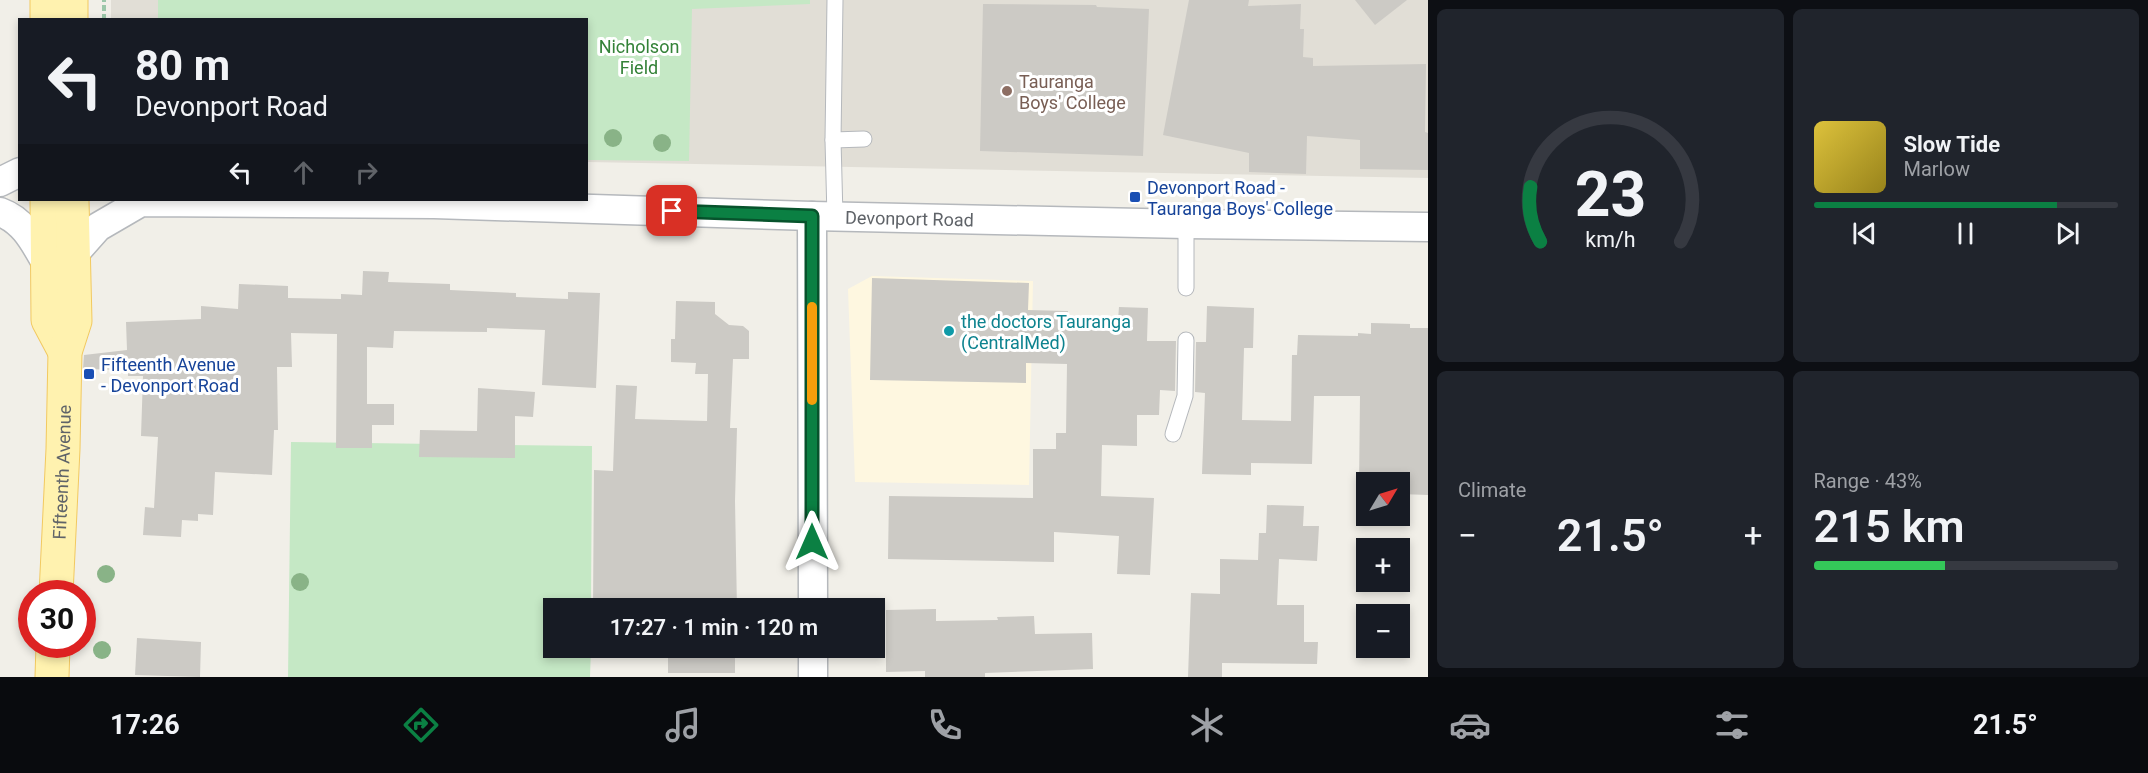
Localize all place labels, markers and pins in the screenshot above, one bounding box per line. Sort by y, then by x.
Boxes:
place label: Tauranga Boys' College [1019,71,1126,113]
marker: Tauranga Boys' College [1000,84,1014,98]
place label: Devonport Road - Tauranga Boys' College [1147,177,1333,219]
pin [646,185,697,236]
marker: Devonport Road - Tauranga Boys' College [1128,190,1142,204]
place label: the doctors Tauranga (CentralMed) [961,311,1131,354]
marker: the doctors Tauranga (CentralMed) [942,324,956,338]
place label: Fifteenth Avenue - Devonport Road [101,354,239,396]
marker: Fifteenth Avenue - Devonport Road [82,367,96,381]

